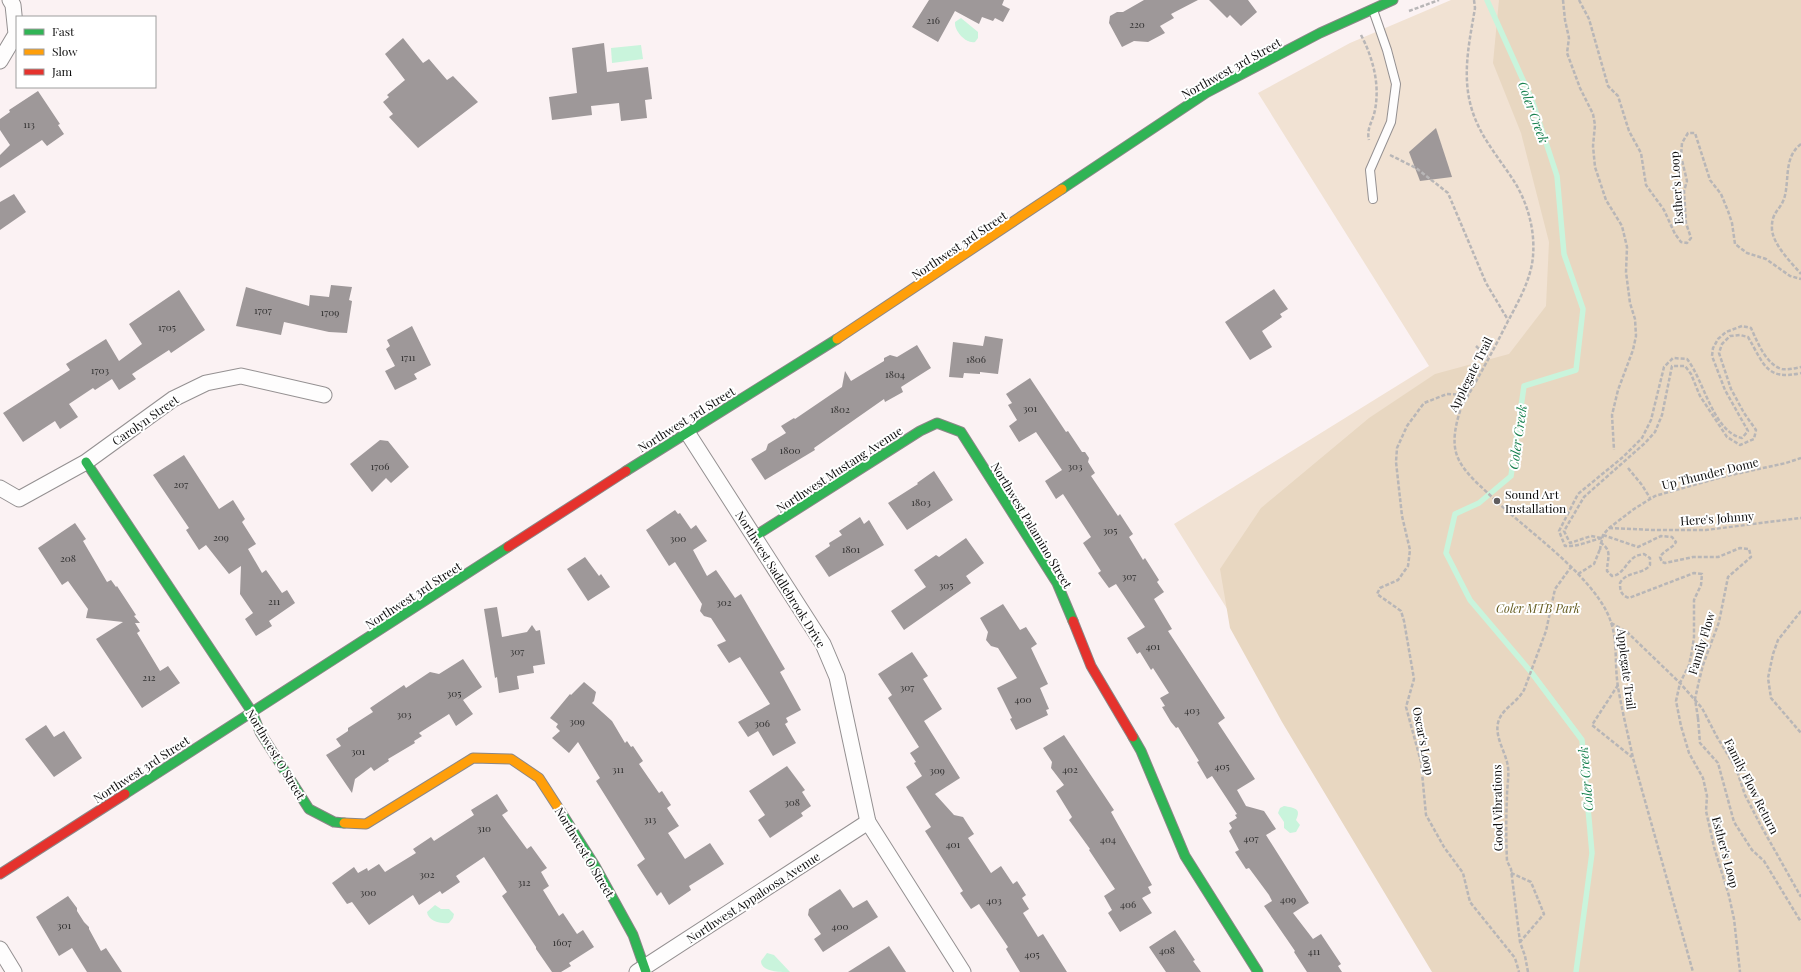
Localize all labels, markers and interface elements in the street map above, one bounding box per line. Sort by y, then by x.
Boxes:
house number: 216 [926,13,940,27]
legend [16,16,156,88]
house number: 220 [1129,17,1145,31]
text: Fast [52,23,75,39]
street label: Northwest 3rd Street [1178,34,1284,102]
text: Slow [52,43,78,59]
text: Jam [51,63,73,79]
water label: Coler Creek [1515,79,1553,146]
house number: 113 [23,117,35,131]
street label: Esther's Loop [1665,151,1687,225]
street label: Northwest 3rd Street [908,207,1010,283]
house number: 1707 [254,303,272,317]
house number: 1709 [321,305,339,319]
house number: 1705 [158,320,176,334]
street label: Applegate Trail [1444,333,1496,415]
house number: 1711 [400,350,416,364]
house number: 1806 [966,352,986,366]
house number: 1703 [91,363,110,377]
house number: 1804 [885,367,905,381]
street label: Northwest 3rd Street [634,382,738,455]
street label: Carolyn Street [109,391,182,449]
house number: 301 [1023,401,1037,415]
house number: 1802 [830,402,850,416]
water label: Coler Creek [1504,403,1530,470]
street label: Northwest Mustang Avenue [773,422,905,516]
house number: 1800 [780,443,800,457]
street label: Up Thunder Dome [1660,453,1760,493]
house number: 1706 [371,459,389,473]
street label: Northwest Palamino Street [988,459,1076,592]
house number: 303 [1067,459,1083,473]
house number: 207 [174,477,188,491]
place label: Sound Art Installation [1505,486,1566,516]
house number: 1803 [911,495,931,509]
marker: Sound Art Installation [1492,496,1502,506]
street label: Here's Johnny [1679,507,1755,529]
street label: Northwest Saddlebrook Drive [732,508,830,650]
house number: 305 [1103,523,1117,537]
house number: 209 [213,530,229,544]
house number: 300 [670,531,686,545]
house number: 1801 [842,542,861,556]
house number: 208 [60,551,76,565]
street label: Northwest 3rd Street [362,557,465,632]
house number: 307 [1122,569,1136,583]
house number: 305 [939,578,953,592]
house number: 211 [268,594,280,608]
house number: 302 [716,595,732,609]
park label: Coler MTB Park [1496,600,1580,616]
street label: Family Flow [1684,609,1718,676]
street label: Applegate Trail [1614,626,1640,711]
house number: 401 [1146,639,1161,653]
house number: 307 [510,644,524,658]
house number: 212 [142,670,156,684]
house number: 307 [900,680,914,694]
house number: 305 [447,686,461,700]
house number: 400 [1015,692,1031,706]
house number: 403 [1184,703,1200,717]
street label: Northwest O Street [243,706,310,803]
street label: Oscar's Loop [1410,706,1438,777]
house number: 303 [396,707,412,721]
house number: 309 [569,714,585,728]
house number: 306 [754,716,770,730]
street label: Northwest 3rd Street [90,731,193,806]
street label: Family Flow Return [1721,736,1783,836]
house number: 301 [351,744,365,758]
water label: Coler Creek [1574,746,1596,812]
house number: 405 [1214,759,1230,773]
house number: 311 [612,762,624,776]
house number: 402 [1062,762,1078,776]
house number: 309 [929,763,945,777]
street label: Good Vibrations [1488,764,1506,852]
house number: 308 [784,795,800,809]
street label: Northwest O Street [552,804,619,901]
house number: 313 [644,812,657,826]
street label: Esther's Loop [1709,815,1743,889]
house number: 310 [477,821,491,835]
house number: 407 [1244,831,1259,845]
house number: 404 [1100,832,1116,846]
house number: 401 [946,837,961,851]
street label: Northwest Appaloosa Avenue [683,848,823,946]
house number: 302 [419,867,435,881]
house number: 312 [518,875,531,889]
house number: 300 [360,885,376,899]
house number: 409 [1280,892,1296,906]
house number: 403 [986,893,1002,907]
house number: 406 [1120,897,1136,911]
house number: 301 [57,918,71,932]
house number: 400 [832,919,848,933]
house number: 1607 [553,935,571,949]
house number: 408 [1159,943,1175,957]
house number: 411 [1308,944,1320,958]
house number: 405 [1024,947,1040,961]

